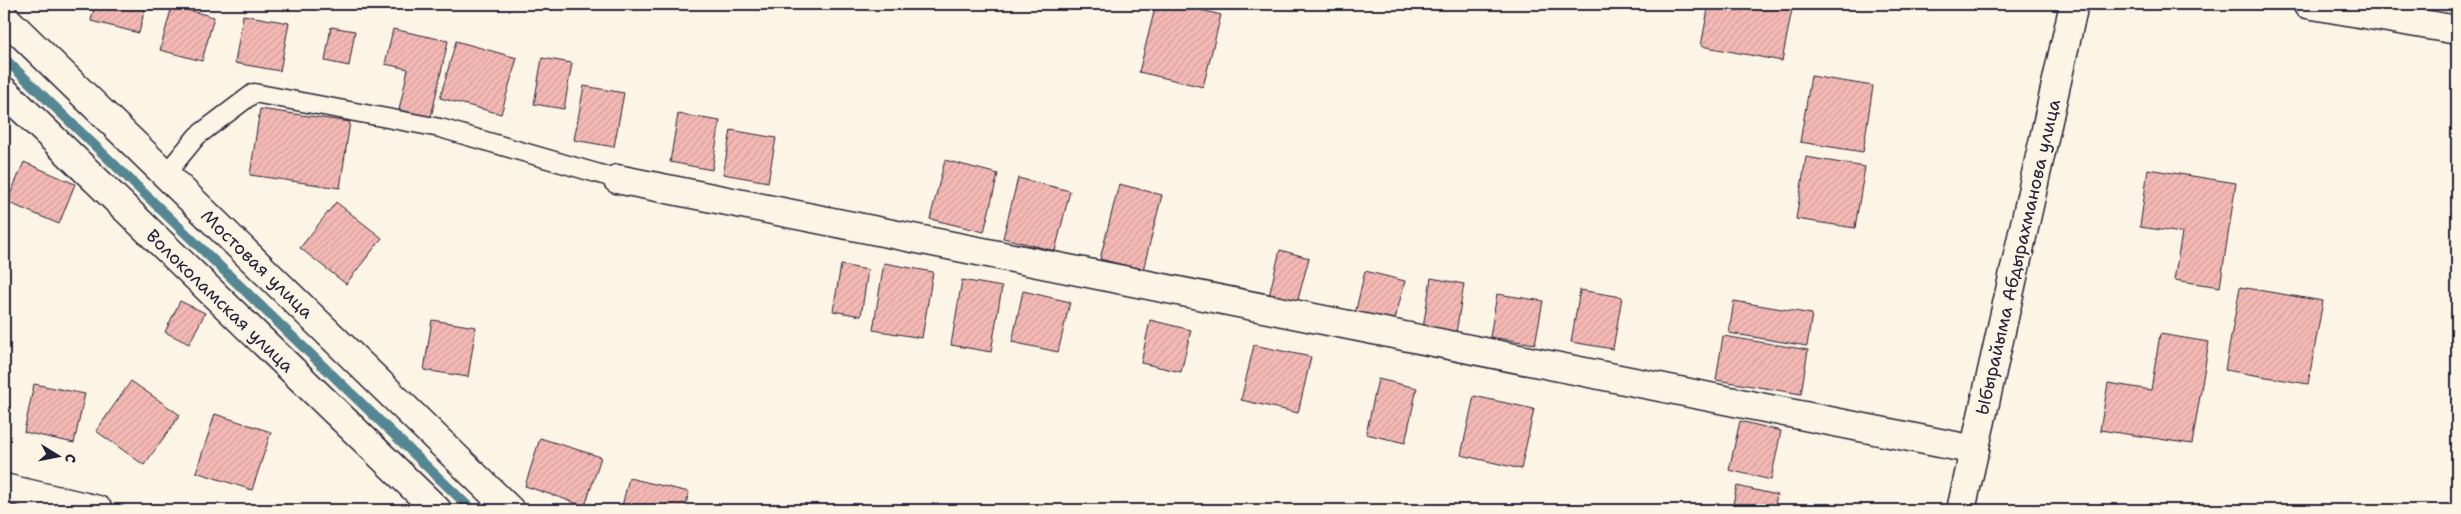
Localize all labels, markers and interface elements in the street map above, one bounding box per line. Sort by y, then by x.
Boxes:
street label: Ыбырайыма Абдырахманова улица [1970,97,2066,417]
street label: Мостовая улица [196,204,318,324]
street label: Волоколамская улица [141,224,299,378]
north arrow [32,432,82,482]
text: С [61,452,80,464]

